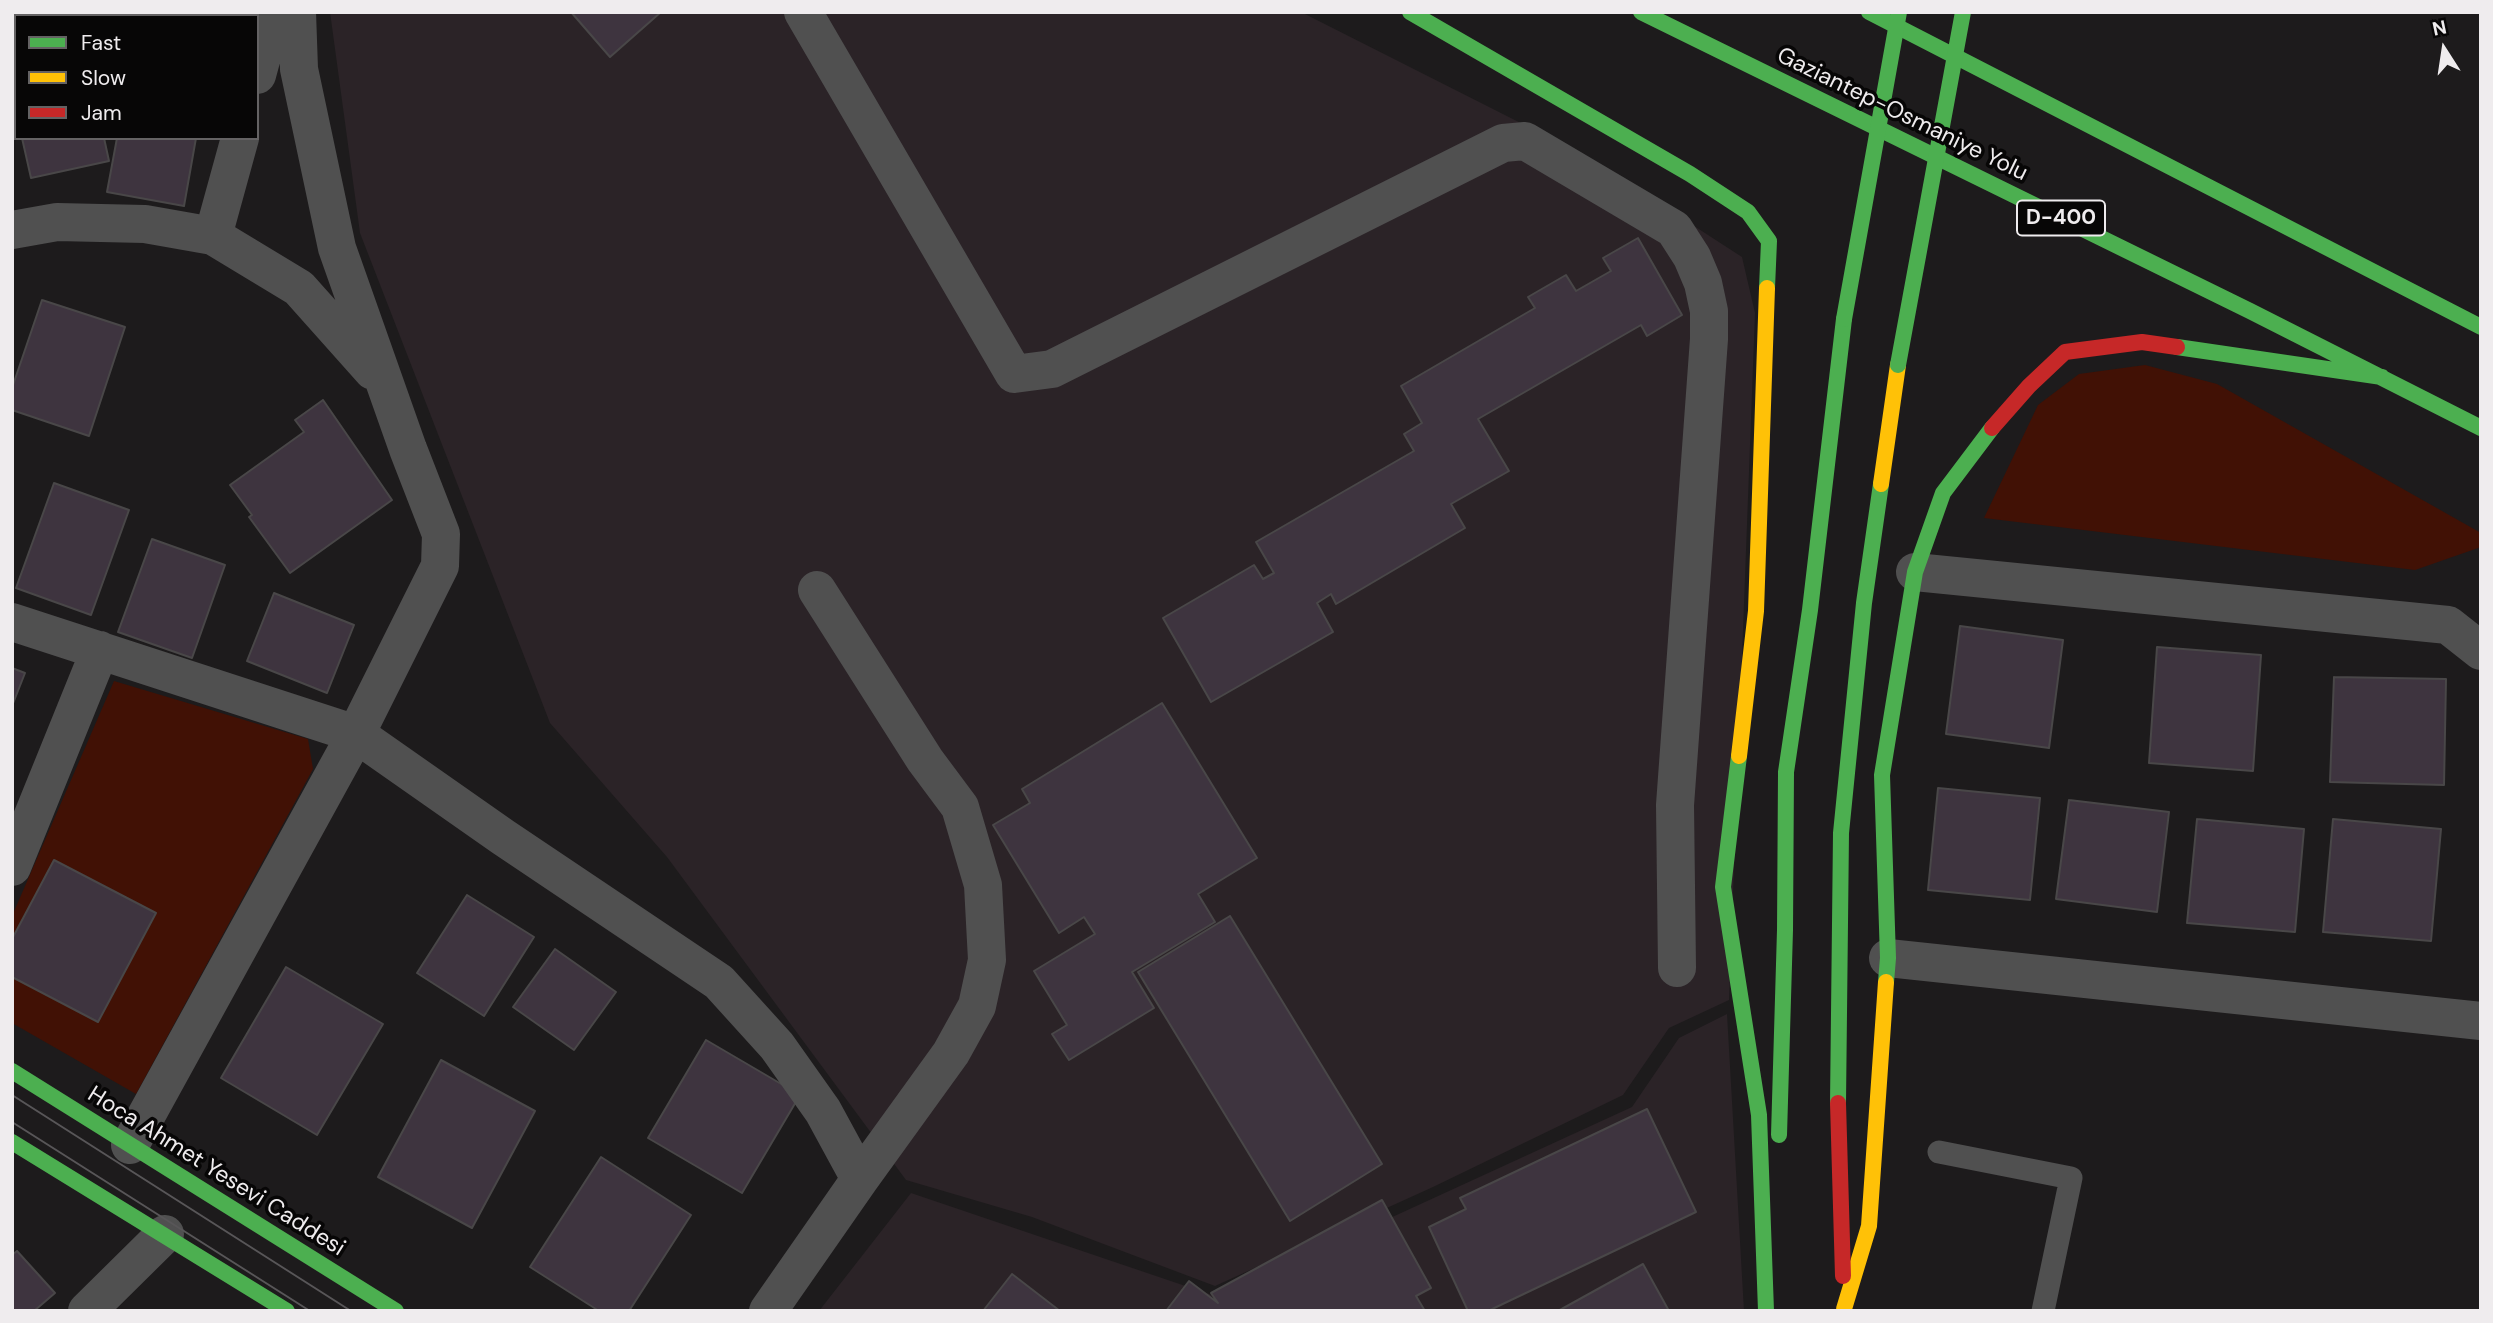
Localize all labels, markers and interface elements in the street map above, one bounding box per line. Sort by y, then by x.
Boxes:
legend [14,14,259,140]
north arrow [2409,14,2479,84]
text: N [2430,14,2449,42]
text: Fast [81,29,121,57]
street label: Gaziantep-Osmaniye Yolu [1772,42,2032,188]
text: Slow [81,64,126,92]
text: Jam [81,99,122,127]
road number: D-400 [2017,200,2105,235]
street label: Hoca Ahmet Yesevi Caddesi [82,1081,350,1263]

